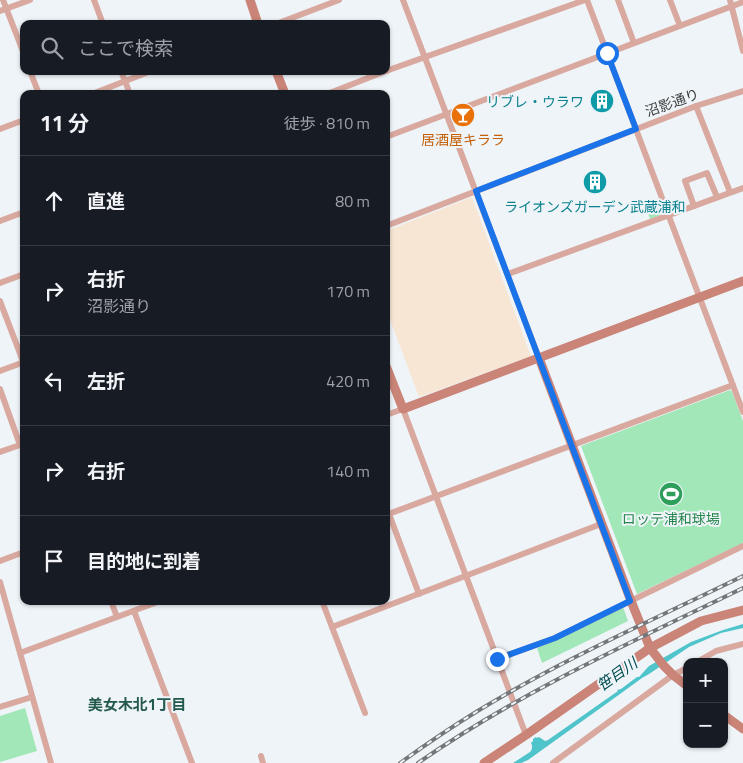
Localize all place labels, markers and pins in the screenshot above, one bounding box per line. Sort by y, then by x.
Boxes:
building icon: リブレ・ウラワ [589,88,615,114]
place label: リブレ・ウラワ [486,91,584,112]
bar icon: 居酒屋キララ [450,102,476,128]
place label: 居酒屋キララ [421,129,505,150]
building icon: ライオンズガーデン武蔵浦和 [582,169,608,195]
place label: ライオンズガーデン武蔵浦和 [504,196,686,217]
sports icon: ロッテ浦和球場 [658,481,684,507]
place label: ロッテ浦和球場 [622,508,720,529]

